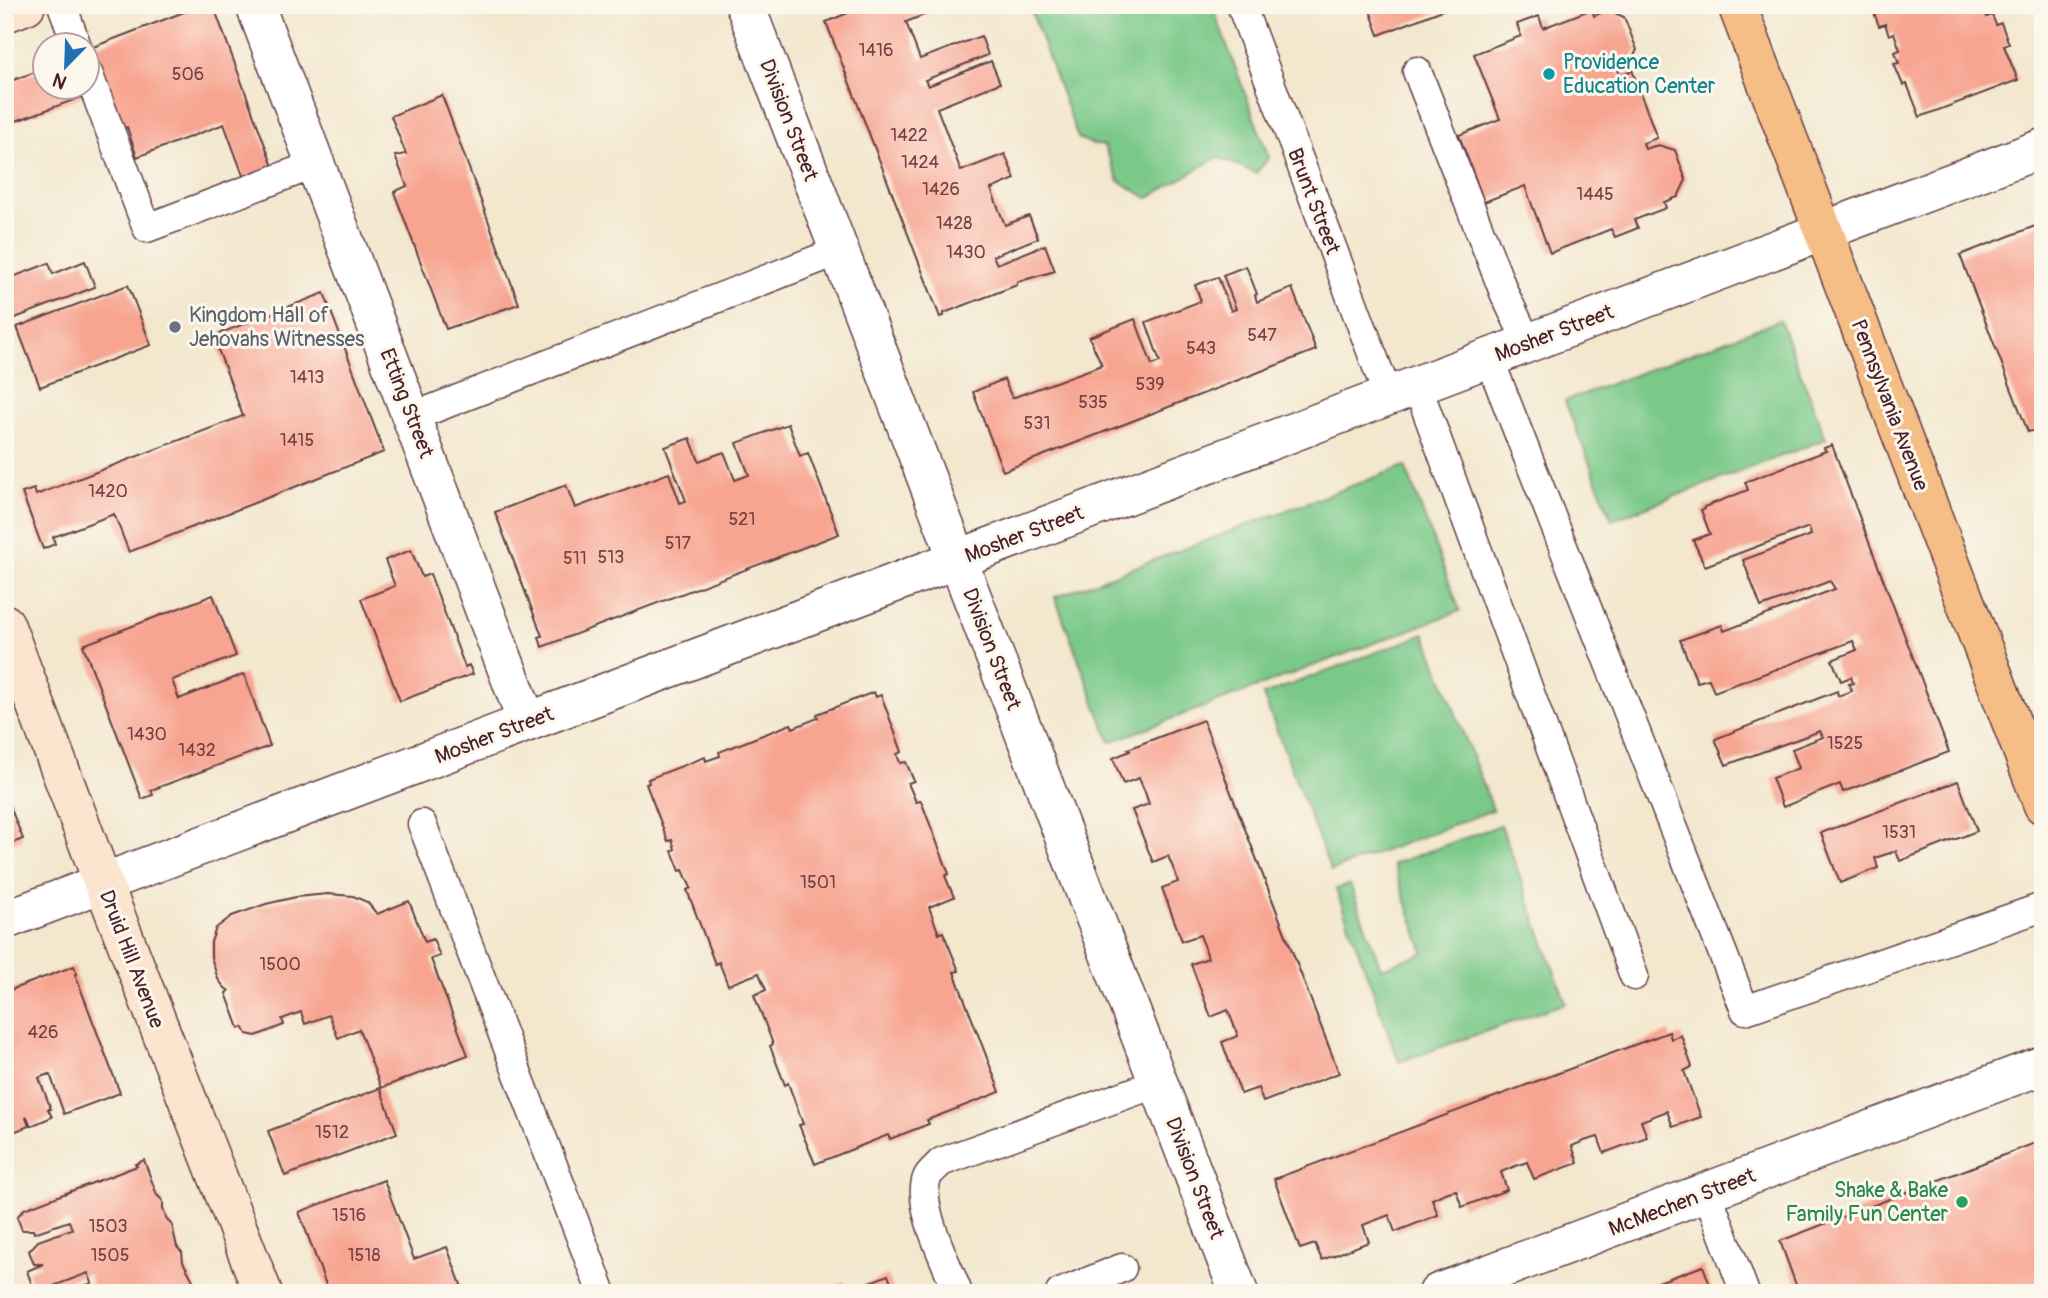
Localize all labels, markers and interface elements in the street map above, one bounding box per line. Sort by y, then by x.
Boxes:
north arrow [32,32,102,102]
house number: 1416 [859,39,894,62]
place label: Providence Education Center [1563,49,1716,100]
street label: Division Street [753,55,824,185]
house number: 506 [172,63,204,86]
marker: Providence Education Center [1541,66,1557,82]
text: N [49,67,70,94]
house number: 1422 [890,124,928,147]
street label: Brunt Street [1281,144,1346,259]
house number: 1424 [901,151,940,174]
house number: 1426 [922,178,960,201]
house number: 1445 [1576,183,1614,206]
house number: 1428 [936,212,972,235]
house number: 1430 [946,241,986,264]
street label: Mosher Street [1491,298,1618,368]
place label: Kingdom Hall of Jehovahs Witnesses [189,302,365,353]
street label: Pennsylvania Avenue [1844,316,1935,495]
marker: Kingdom Hall of Jehovahs Witnesses [167,319,183,335]
house number: 547 [1247,324,1277,347]
house number: 543 [1186,337,1216,360]
street label: Etting Street [373,344,440,462]
house number: 1413 [290,366,324,389]
house number: 539 [1135,373,1165,396]
house number: 535 [1078,391,1108,414]
house number: 531 [1024,412,1050,435]
house number: 1415 [280,429,314,452]
house number: 1420 [88,480,128,503]
street label: Mosher Street [961,499,1088,569]
house number: 521 [729,508,755,531]
house number: 517 [665,532,692,555]
house number: 513 [598,546,624,569]
house number: 511 [563,547,587,570]
street label: Division Street [956,584,1027,714]
street label: Mosher Street [431,700,558,770]
house number: 1430 [127,723,167,746]
house number: 1525 [1827,732,1863,755]
house number: 1432 [178,739,216,762]
house number: 1531 [1882,821,1916,844]
house number: 1501 [800,871,836,894]
street label: Druid Hill Avenue [93,886,171,1033]
house number: 1500 [259,953,301,976]
house number: 426 [28,1021,58,1044]
street label: Division Street [1159,1113,1230,1243]
house number: 1512 [315,1121,349,1144]
street label: McMechen Street [1605,1162,1760,1243]
place label: Shake & Bake Family Fun Center [1785,1177,1949,1228]
marker: Shake & Bake Family Fun Center [1954,1194,1970,1210]
house number: 1516 [332,1204,366,1227]
house number: 1503 [88,1215,128,1238]
house number: 1505 [91,1244,129,1267]
house number: 1518 [348,1244,380,1267]

